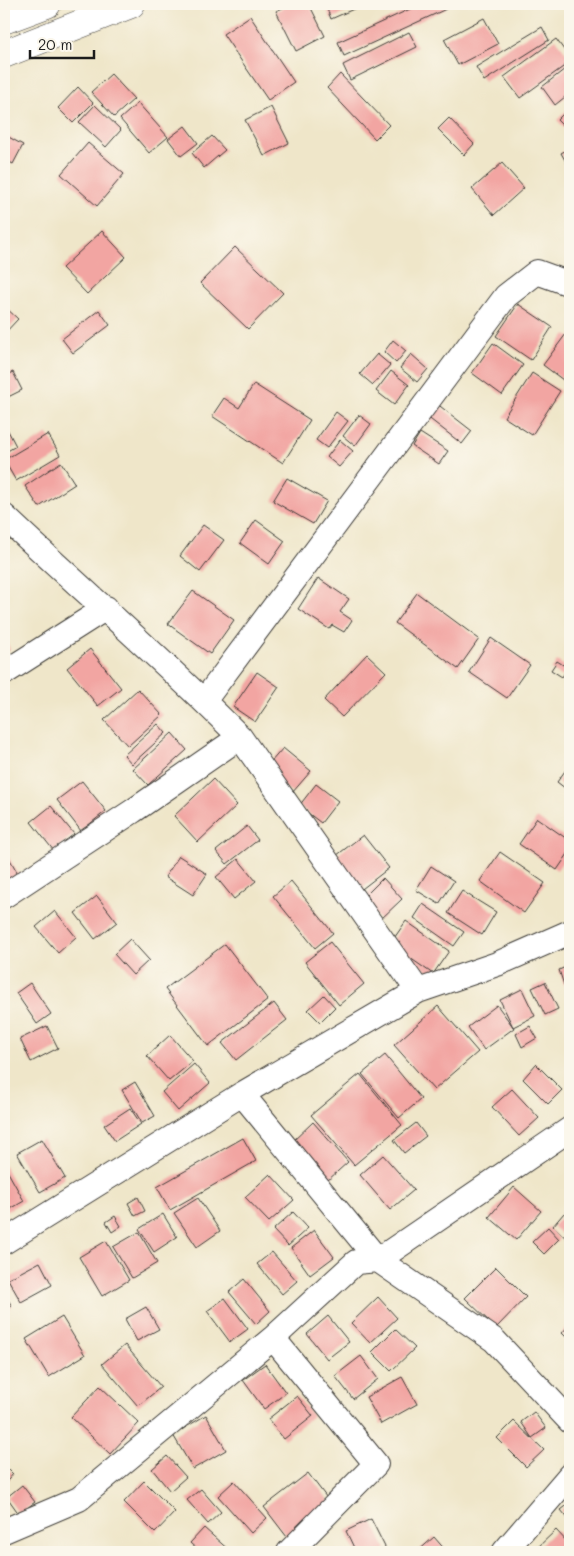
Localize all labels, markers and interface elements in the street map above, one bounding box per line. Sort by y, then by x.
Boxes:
scale bar [30,28,94,60]
text: 20 m [38,34,72,54]

